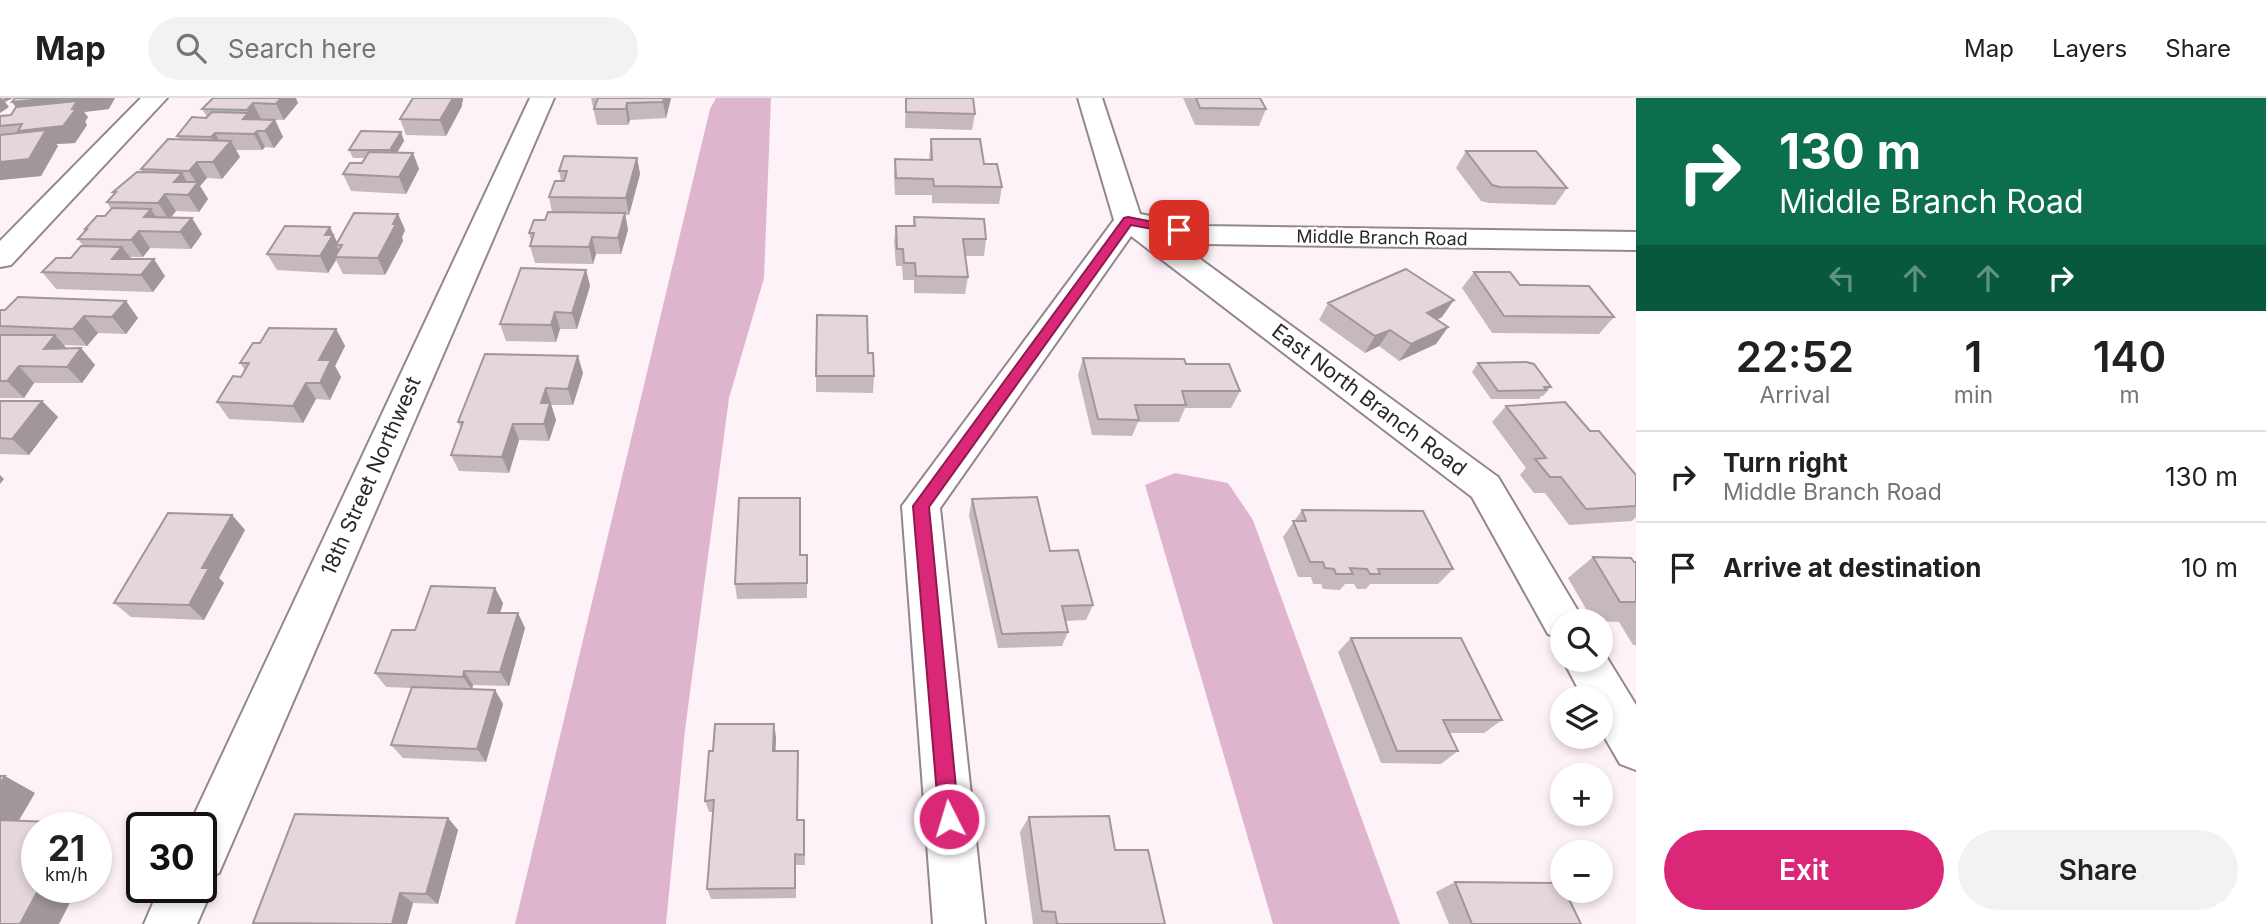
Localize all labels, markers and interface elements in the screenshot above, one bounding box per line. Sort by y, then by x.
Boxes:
search box [148,17,638,80]
text: Map [35,28,106,68]
icon: search [172,29,210,67]
text: Search here [228,33,376,64]
text: Map [1964,34,2014,63]
text: Layers [2052,34,2127,63]
text: Share [2165,34,2231,63]
text: 130 m [1779,122,1921,181]
icon: right [1664,126,1755,217]
text: Middle Branch Road [1779,182,2084,221]
pin [1149,200,1209,260]
icon: arrive [1160,211,1198,249]
street label: Middle Branch Road [1296,226,1468,249]
icon: left [1823,259,1861,297]
icon: ahead [1896,259,1934,297]
icon: ahead [1969,259,2007,297]
icon: right [2042,259,2080,297]
street label: East North Branch Road [1267,318,1471,481]
text: 22:52 [1736,331,1854,382]
text: 1 [1965,331,1982,382]
text: 140 [2093,331,2166,382]
street label: 18th Street Northwest [315,372,426,579]
text: Arrival [1759,381,1830,409]
text: min [1954,381,1993,409]
text: m [2119,381,2140,409]
text: Turn right [1723,447,1848,478]
icon: right [1664,458,1702,496]
text: 130 m [2165,461,2238,492]
text: Middle Branch Road [1723,478,1942,506]
icon: arrive [1664,549,1702,587]
text: Arrive at destination [1723,552,1982,583]
text: 10 m [2181,552,2238,583]
map controls [1550,609,1613,903]
button: search [1550,609,1613,672]
button: layers [1550,686,1613,749]
button: + [1550,763,1613,826]
position arrow [912,782,986,856]
speed limit sign: 30 [126,812,217,903]
text: 21 [48,827,85,869]
button: Exit [1664,830,1944,910]
button: Share [1958,830,2238,910]
button: − [1550,840,1613,903]
text: km/h [45,864,88,885]

